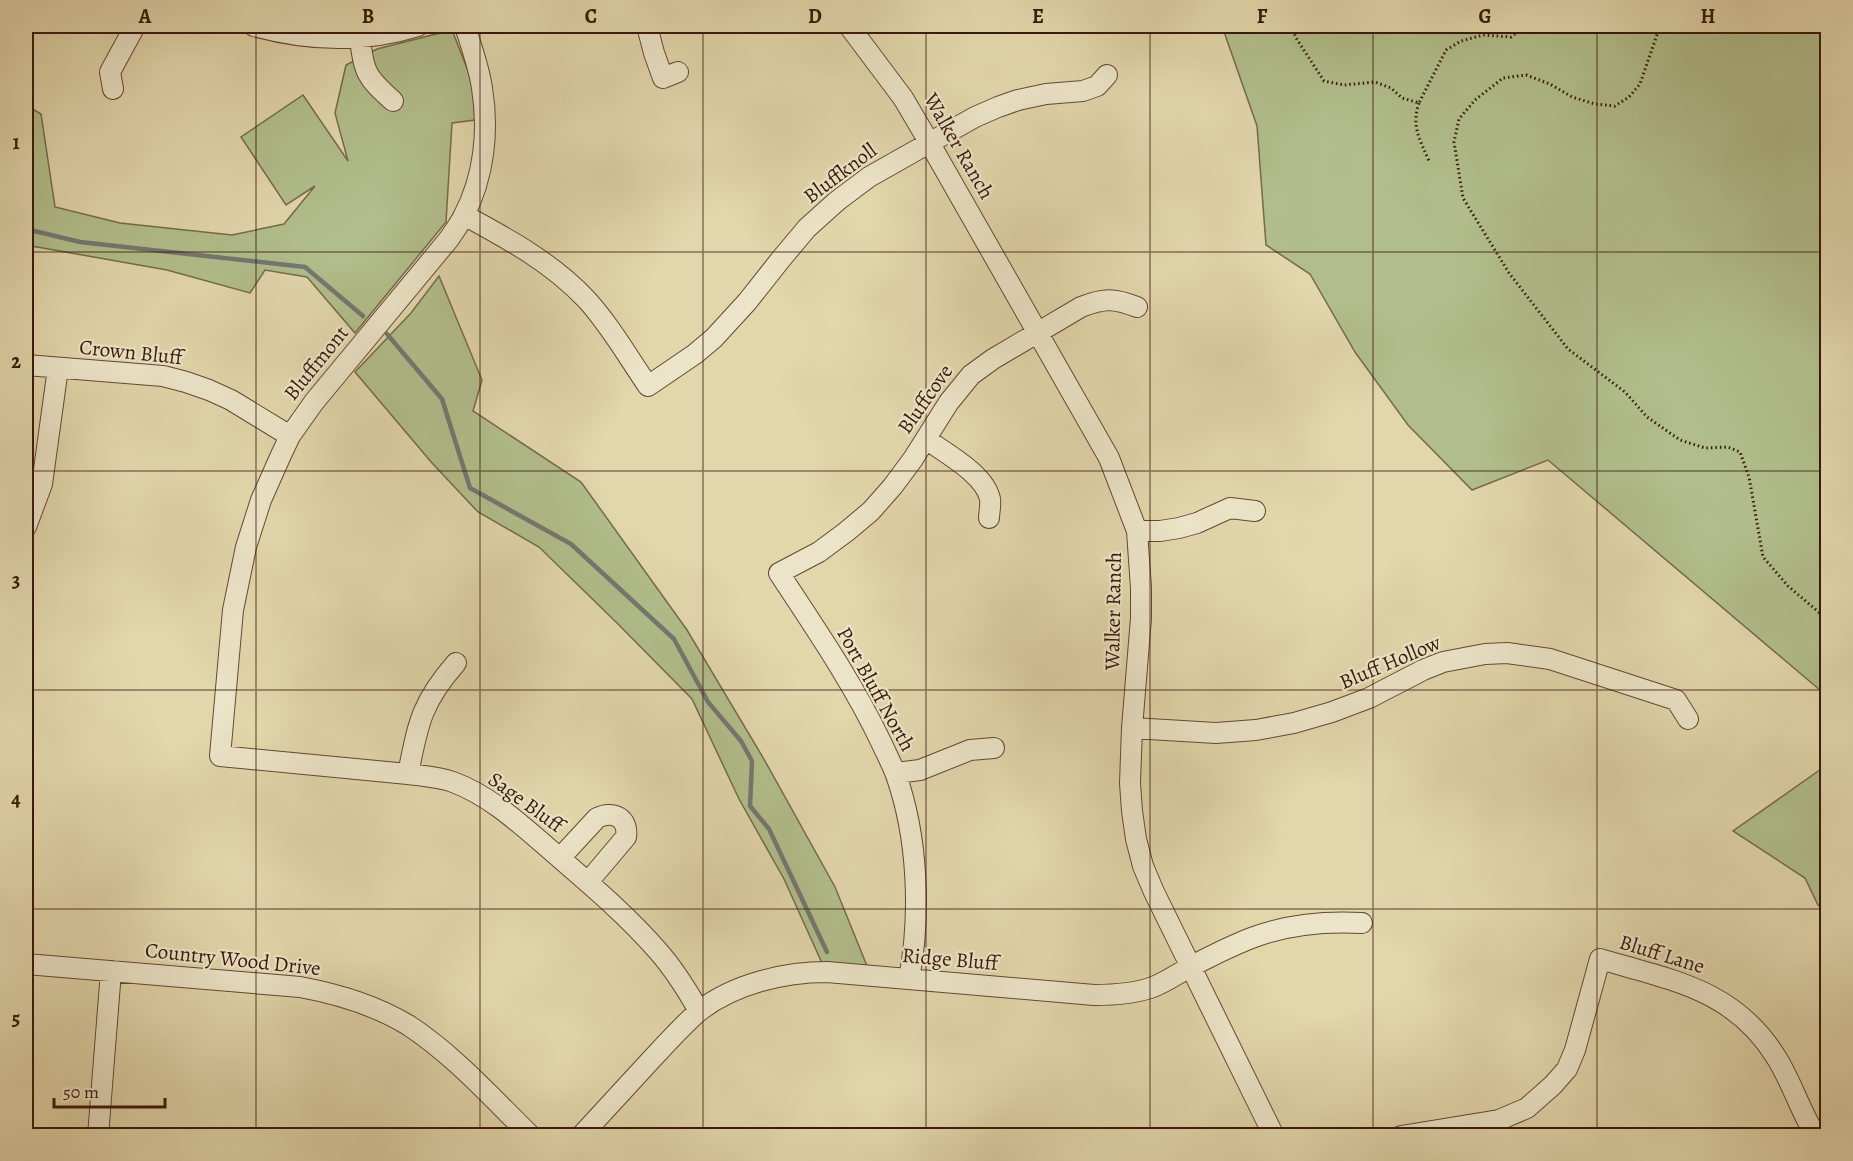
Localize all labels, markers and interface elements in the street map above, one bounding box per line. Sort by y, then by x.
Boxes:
text: A [138,3,152,30]
text: B [362,3,374,30]
text: C [585,3,597,30]
text: D [808,3,822,30]
text: E [1032,3,1044,30]
text: F [1257,3,1268,30]
text: G [1478,3,1492,30]
text: H [1701,3,1716,30]
street label: Walker Ranch [917,87,1001,204]
text: 1 [12,129,20,156]
street label: Bluffknoll [798,136,882,210]
street label: Bluffmont [277,320,355,406]
street label: Crown Bluff [78,333,187,372]
text: 2 [11,348,21,375]
street label: Bluffcove [891,359,959,439]
street label: Walker Ranch [1098,552,1128,671]
text: 3 [12,567,20,594]
street label: Port Bluff North [830,622,922,756]
street label: Bluff Hollow [1335,628,1445,696]
street label: Sage Bluff [483,765,572,841]
text: 4 [11,786,21,813]
street label: Bluff Lane [1616,928,1708,980]
street label: Country Wood Drive [144,936,322,982]
street label: Ridge Bluff [901,941,1002,977]
text: 5 [12,1005,20,1032]
scale bar [54,1071,165,1109]
text: 50 m [63,1080,99,1104]

